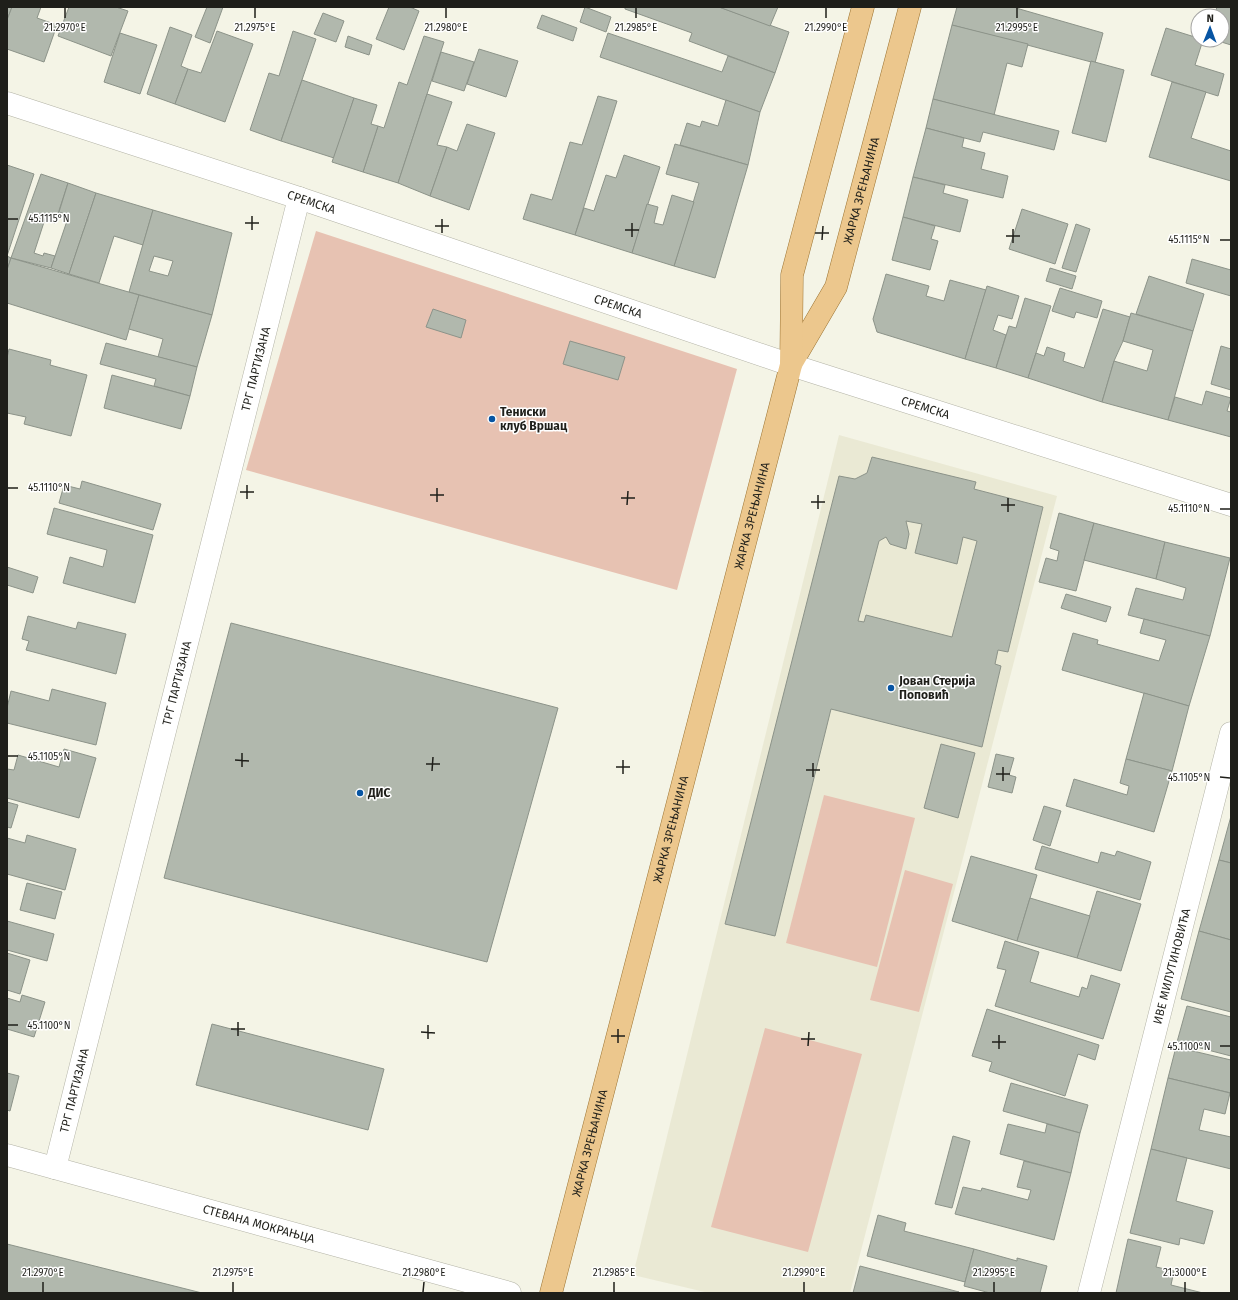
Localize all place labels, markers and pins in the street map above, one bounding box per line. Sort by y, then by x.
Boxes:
place label: Тениски клуб Вршац [500,405,568,433]
marker: Тениски клуб Вршац [487,414,497,424]
place label: Јован Стерија Поповић [898,674,976,702]
marker: Јован Стерија Поповић [886,683,896,693]
place label: ДИС [367,786,391,800]
marker: ДИС [355,788,365,798]

